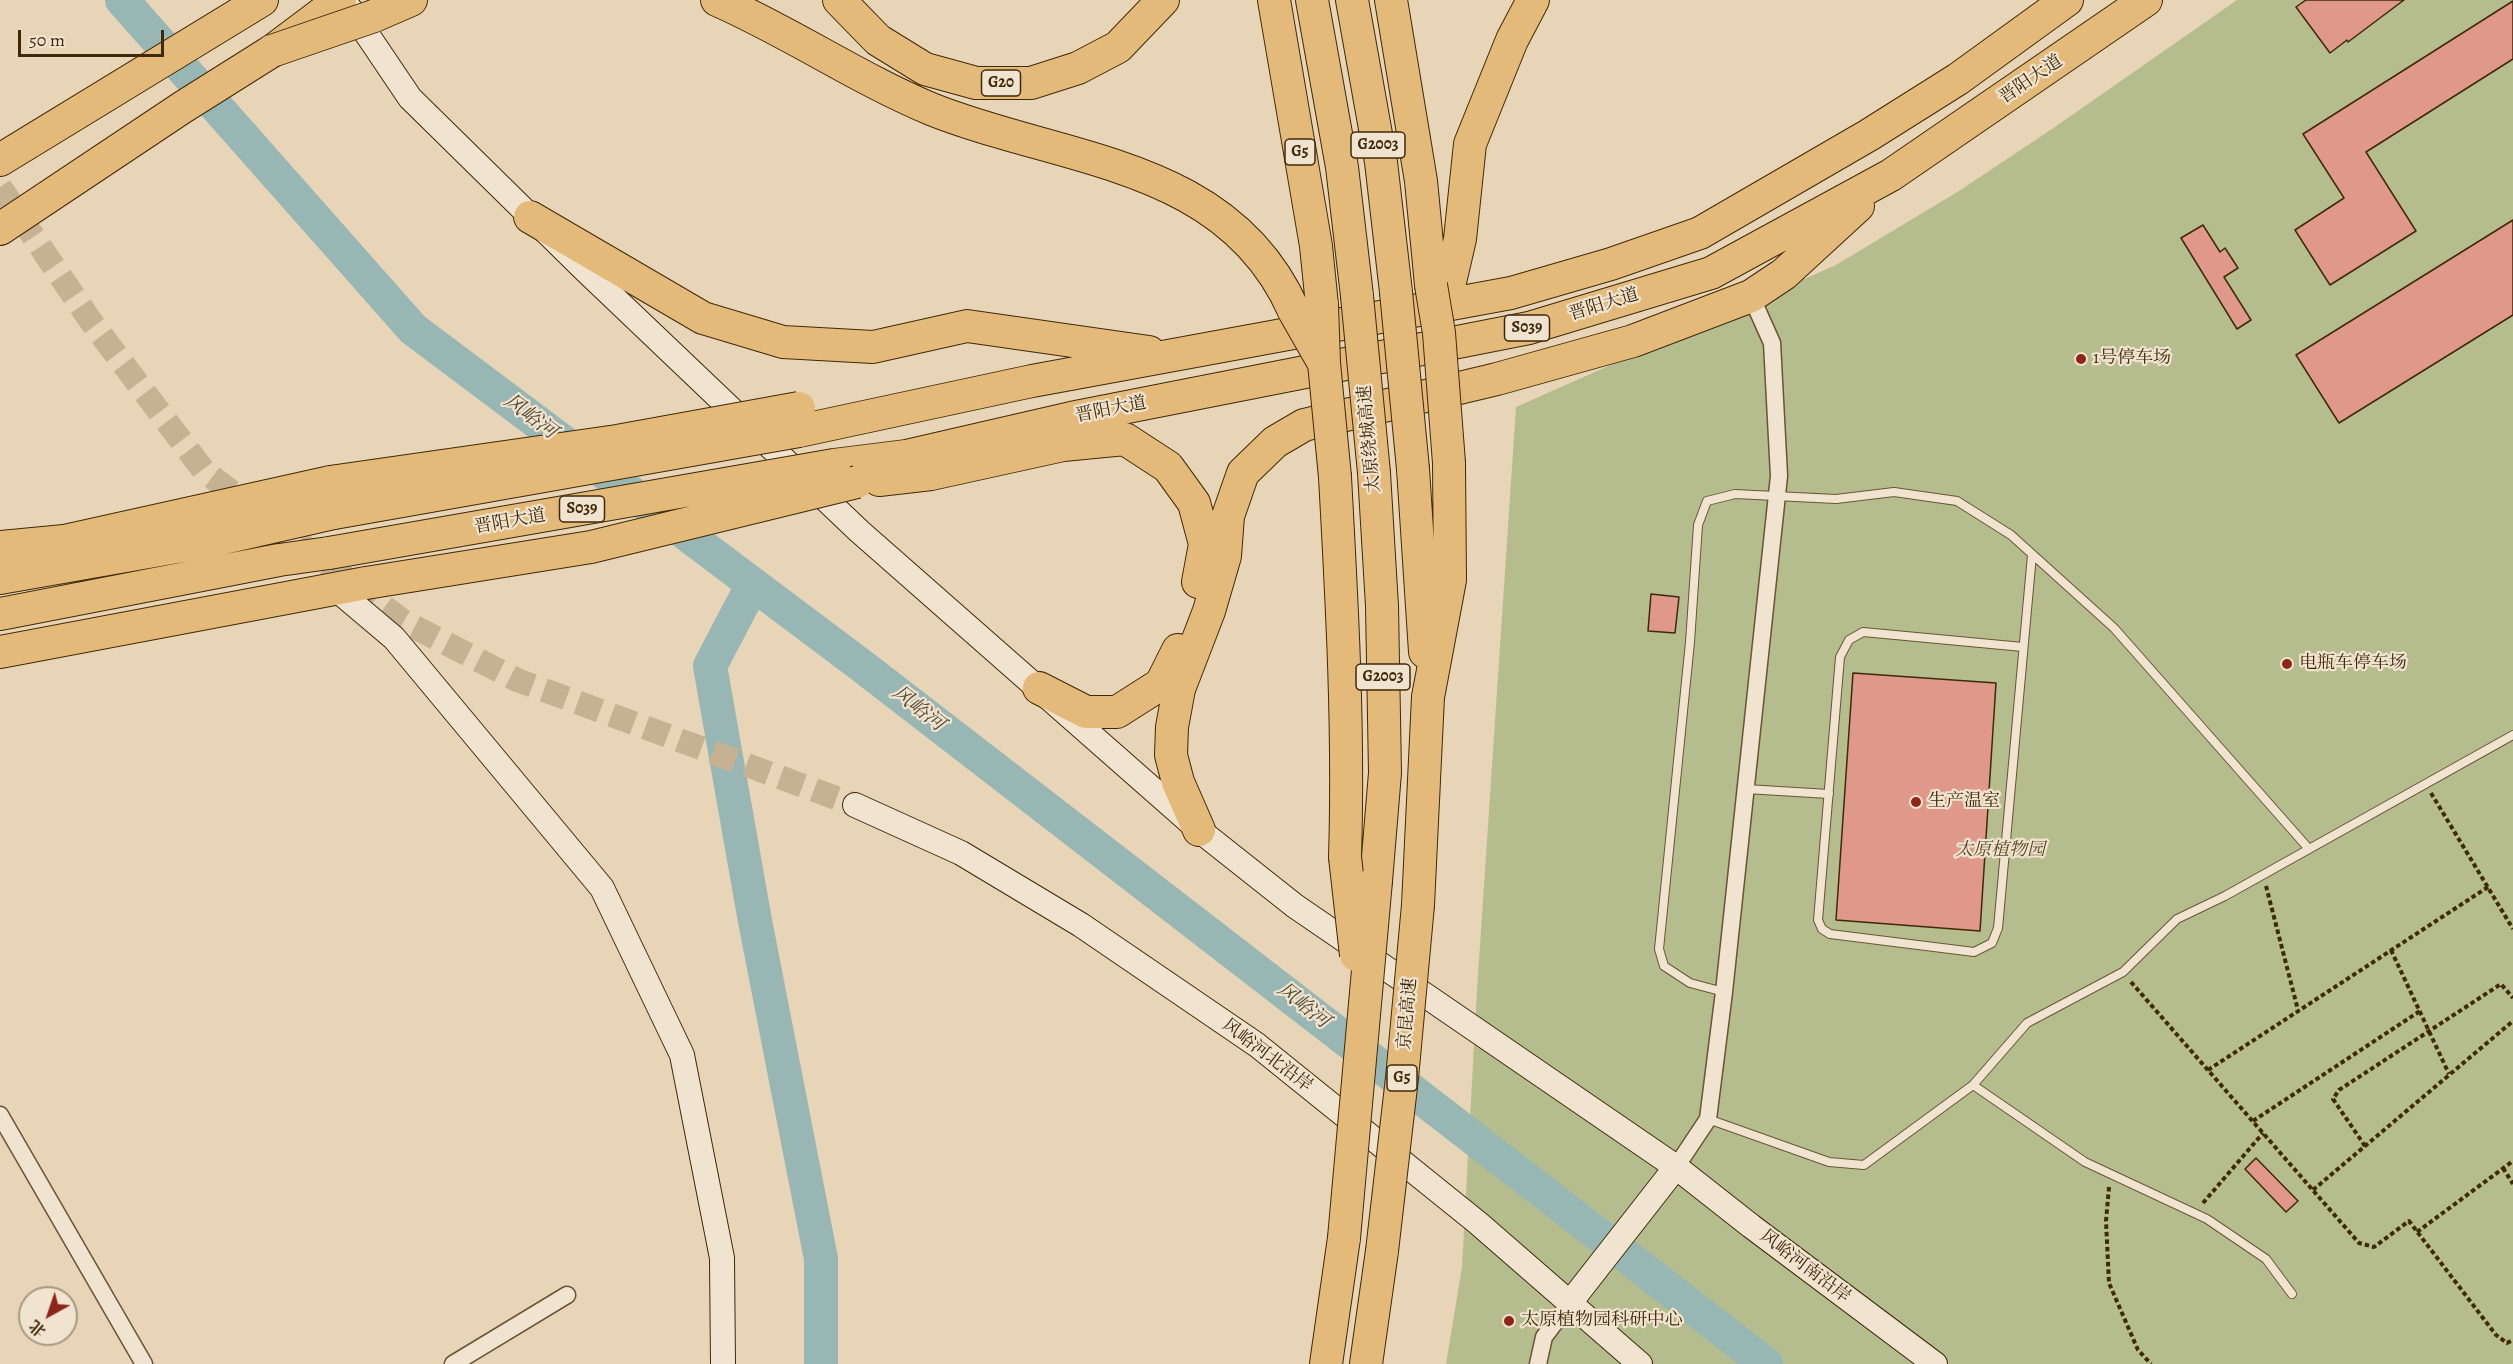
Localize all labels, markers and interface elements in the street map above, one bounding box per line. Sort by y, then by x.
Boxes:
scale bar [21,18,166,56]
text: 50 m [29,28,65,52]
street label: 晋阳大道 [1995,51,2067,109]
road number: G20 [982,70,1020,96]
road number: G2003 [1351,132,1405,158]
road number: G5 [1285,139,1315,165]
street label: 晋阳大道 [1566,284,1642,326]
road number: S039 [1504,315,1550,341]
place label: 1号停车场 [2093,348,2171,370]
marker: 1号停车场 [2074,352,2088,366]
street label: 太原绕城高速 [1355,384,1385,494]
water label: 风峪河 [499,389,561,445]
street label: 晋阳大道 [1074,393,1148,427]
road number: S039 [560,496,604,522]
street label: 晋阳大道 [473,505,547,539]
place label: 电瓶车停车场 [2299,653,2407,675]
marker: 电瓶车停车场 [2280,657,2294,671]
road number: G2003 [1356,664,1410,690]
water label: 风峪河 [887,681,949,737]
place label: 生产温室 [1928,791,2000,813]
marker: 生产温室 [1909,795,1923,809]
park label: 太原植物园 [1955,840,2045,862]
street label: 京昆高速 [1394,977,1422,1051]
water label: 风峪河 [1272,978,1334,1034]
street label: 风峪河北沿岸 [1217,1015,1317,1097]
road number: G5 [1387,1065,1417,1091]
street label: 风峪河南沿岸 [1755,1226,1855,1308]
north arrow [18,1286,78,1346]
place label: 太原植物园科研中心 [1521,1310,1683,1332]
marker: 太原植物园科研中心 [1502,1314,1516,1328]
text: 北 [25,1315,51,1342]

